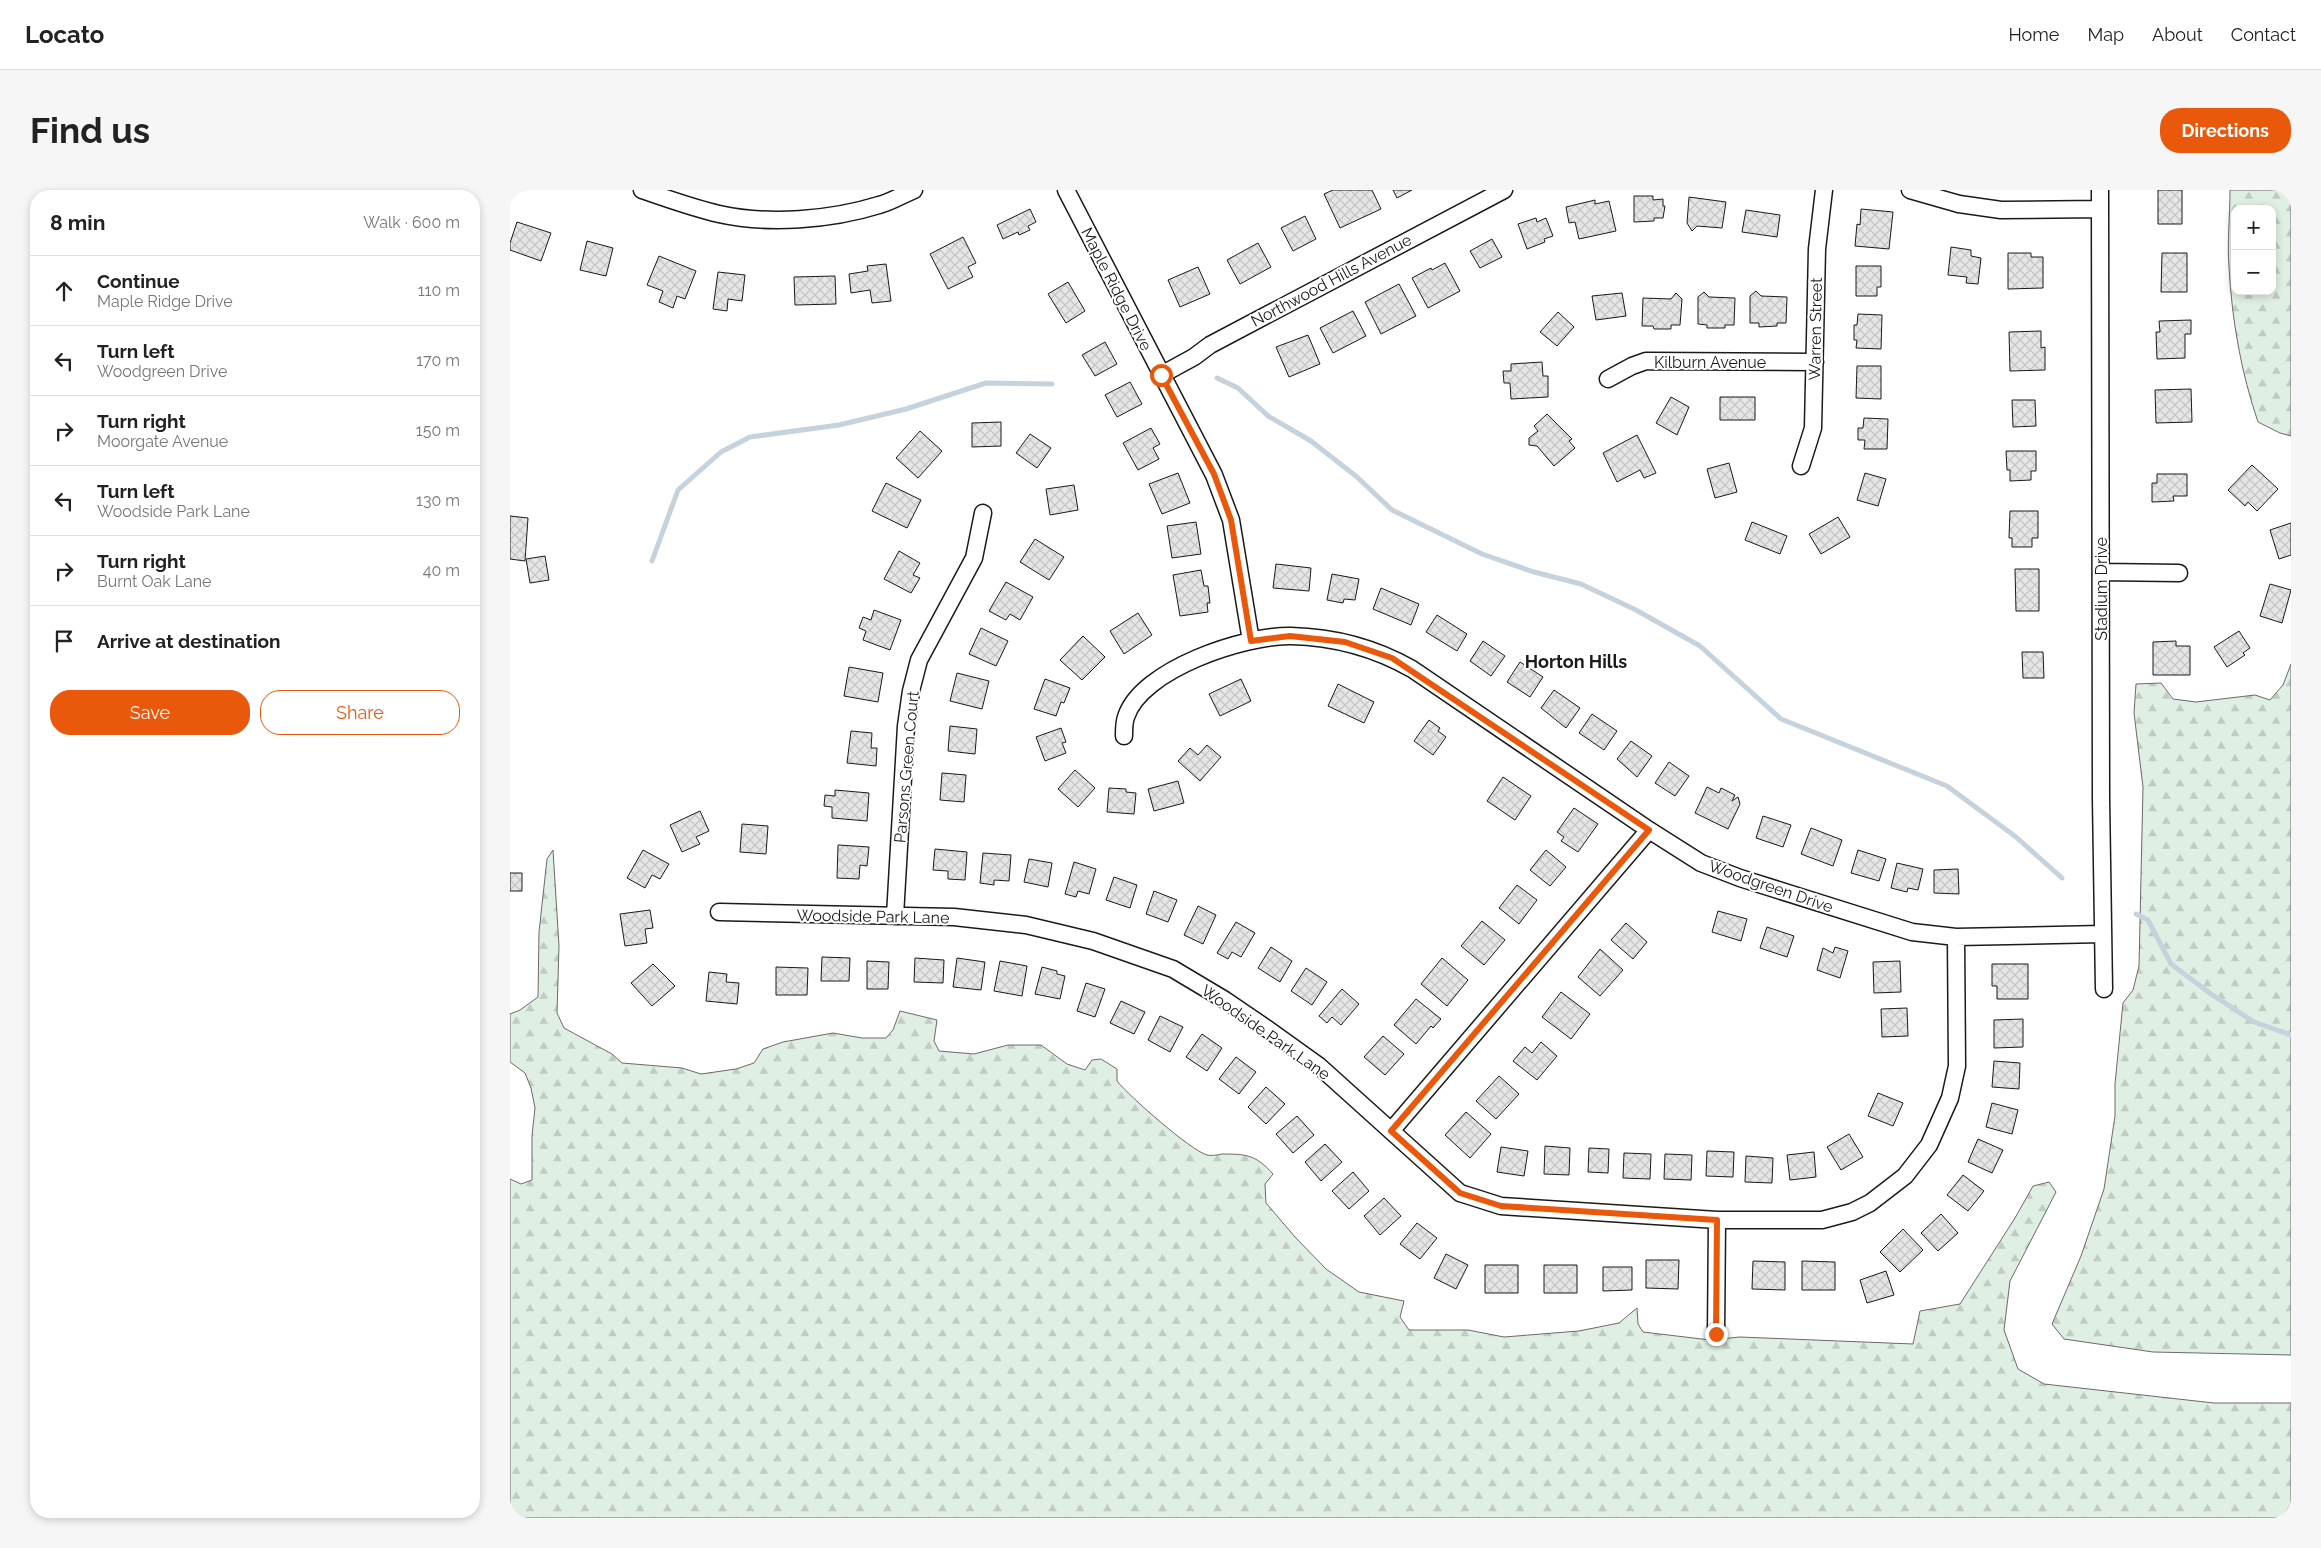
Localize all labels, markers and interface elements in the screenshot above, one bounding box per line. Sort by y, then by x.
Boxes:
text: Locato [25,20,104,49]
text: Home [2008,24,2059,45]
text: Map [2087,24,2124,45]
text: About [2152,24,2203,45]
text: Contact [2231,24,2296,45]
button: Directions [2160,108,2291,153]
text: Find us [30,110,150,151]
map controls [2231,205,2276,295]
button: + [2231,205,2276,250]
text: 8 min [50,210,105,235]
text: Walk · 600 m [363,213,460,232]
street label: Maple Ridge Drive [1077,224,1156,354]
street label: Northwood Hills Avenue [1248,230,1415,331]
button: − [2231,250,2276,295]
text: Continue [97,270,180,292]
icon: ahead [50,277,78,305]
street label: Warren Street [1805,277,1826,381]
text: 110 m [418,281,460,300]
text: Maple Ridge Drive [97,292,233,311]
text: Turn left [97,340,174,362]
icon: left [50,347,78,375]
text: 170 m [416,351,460,370]
street label: Kilburn Avenue [1654,353,1766,372]
text: Woodgreen Drive [97,362,227,381]
route start [1150,364,1173,387]
text: Turn right [97,410,186,432]
icon: right [50,417,78,445]
text: 150 m [416,421,460,440]
text: Moorgate Avenue [97,432,228,451]
text: Turn left [97,480,174,502]
icon: left [50,487,78,515]
text: 130 m [416,491,460,510]
text: Woodside Park Lane [97,502,250,521]
street label: Stadium Drive [2092,537,2111,641]
text: Turn right [97,550,186,572]
icon: right [50,557,78,585]
text: 40 m [423,561,460,580]
text: Burnt Oak Lane [97,572,211,591]
icon: arrive [50,627,78,655]
text: Arrive at destination [97,630,281,652]
district label: Horton Hills [1525,651,1627,672]
button: Save [50,690,250,735]
button: Share [260,690,460,735]
street label: Parsons Green Court [890,690,923,844]
street label: Woodgreen Drive [1706,856,1836,917]
street label: Woodside Park Lane [796,906,950,927]
street label: Woodside Park Lane [1198,981,1334,1084]
route end [1705,1323,1728,1346]

